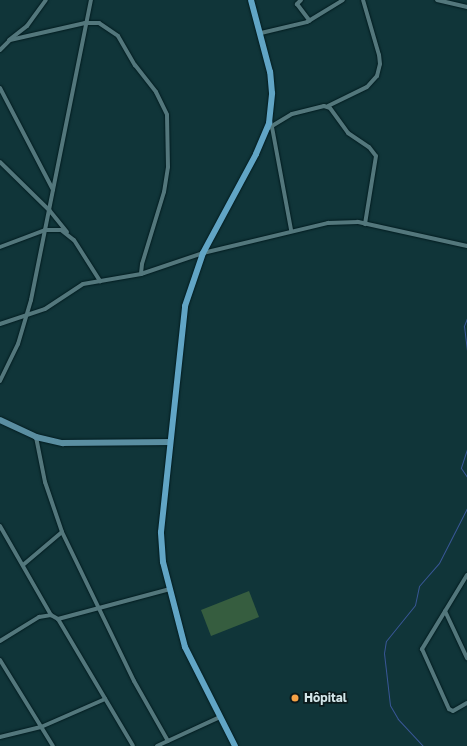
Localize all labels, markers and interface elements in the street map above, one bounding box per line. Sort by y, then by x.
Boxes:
place label: Hôpital [304,691,347,705]
marker: Hôpital [289,692,301,704]

